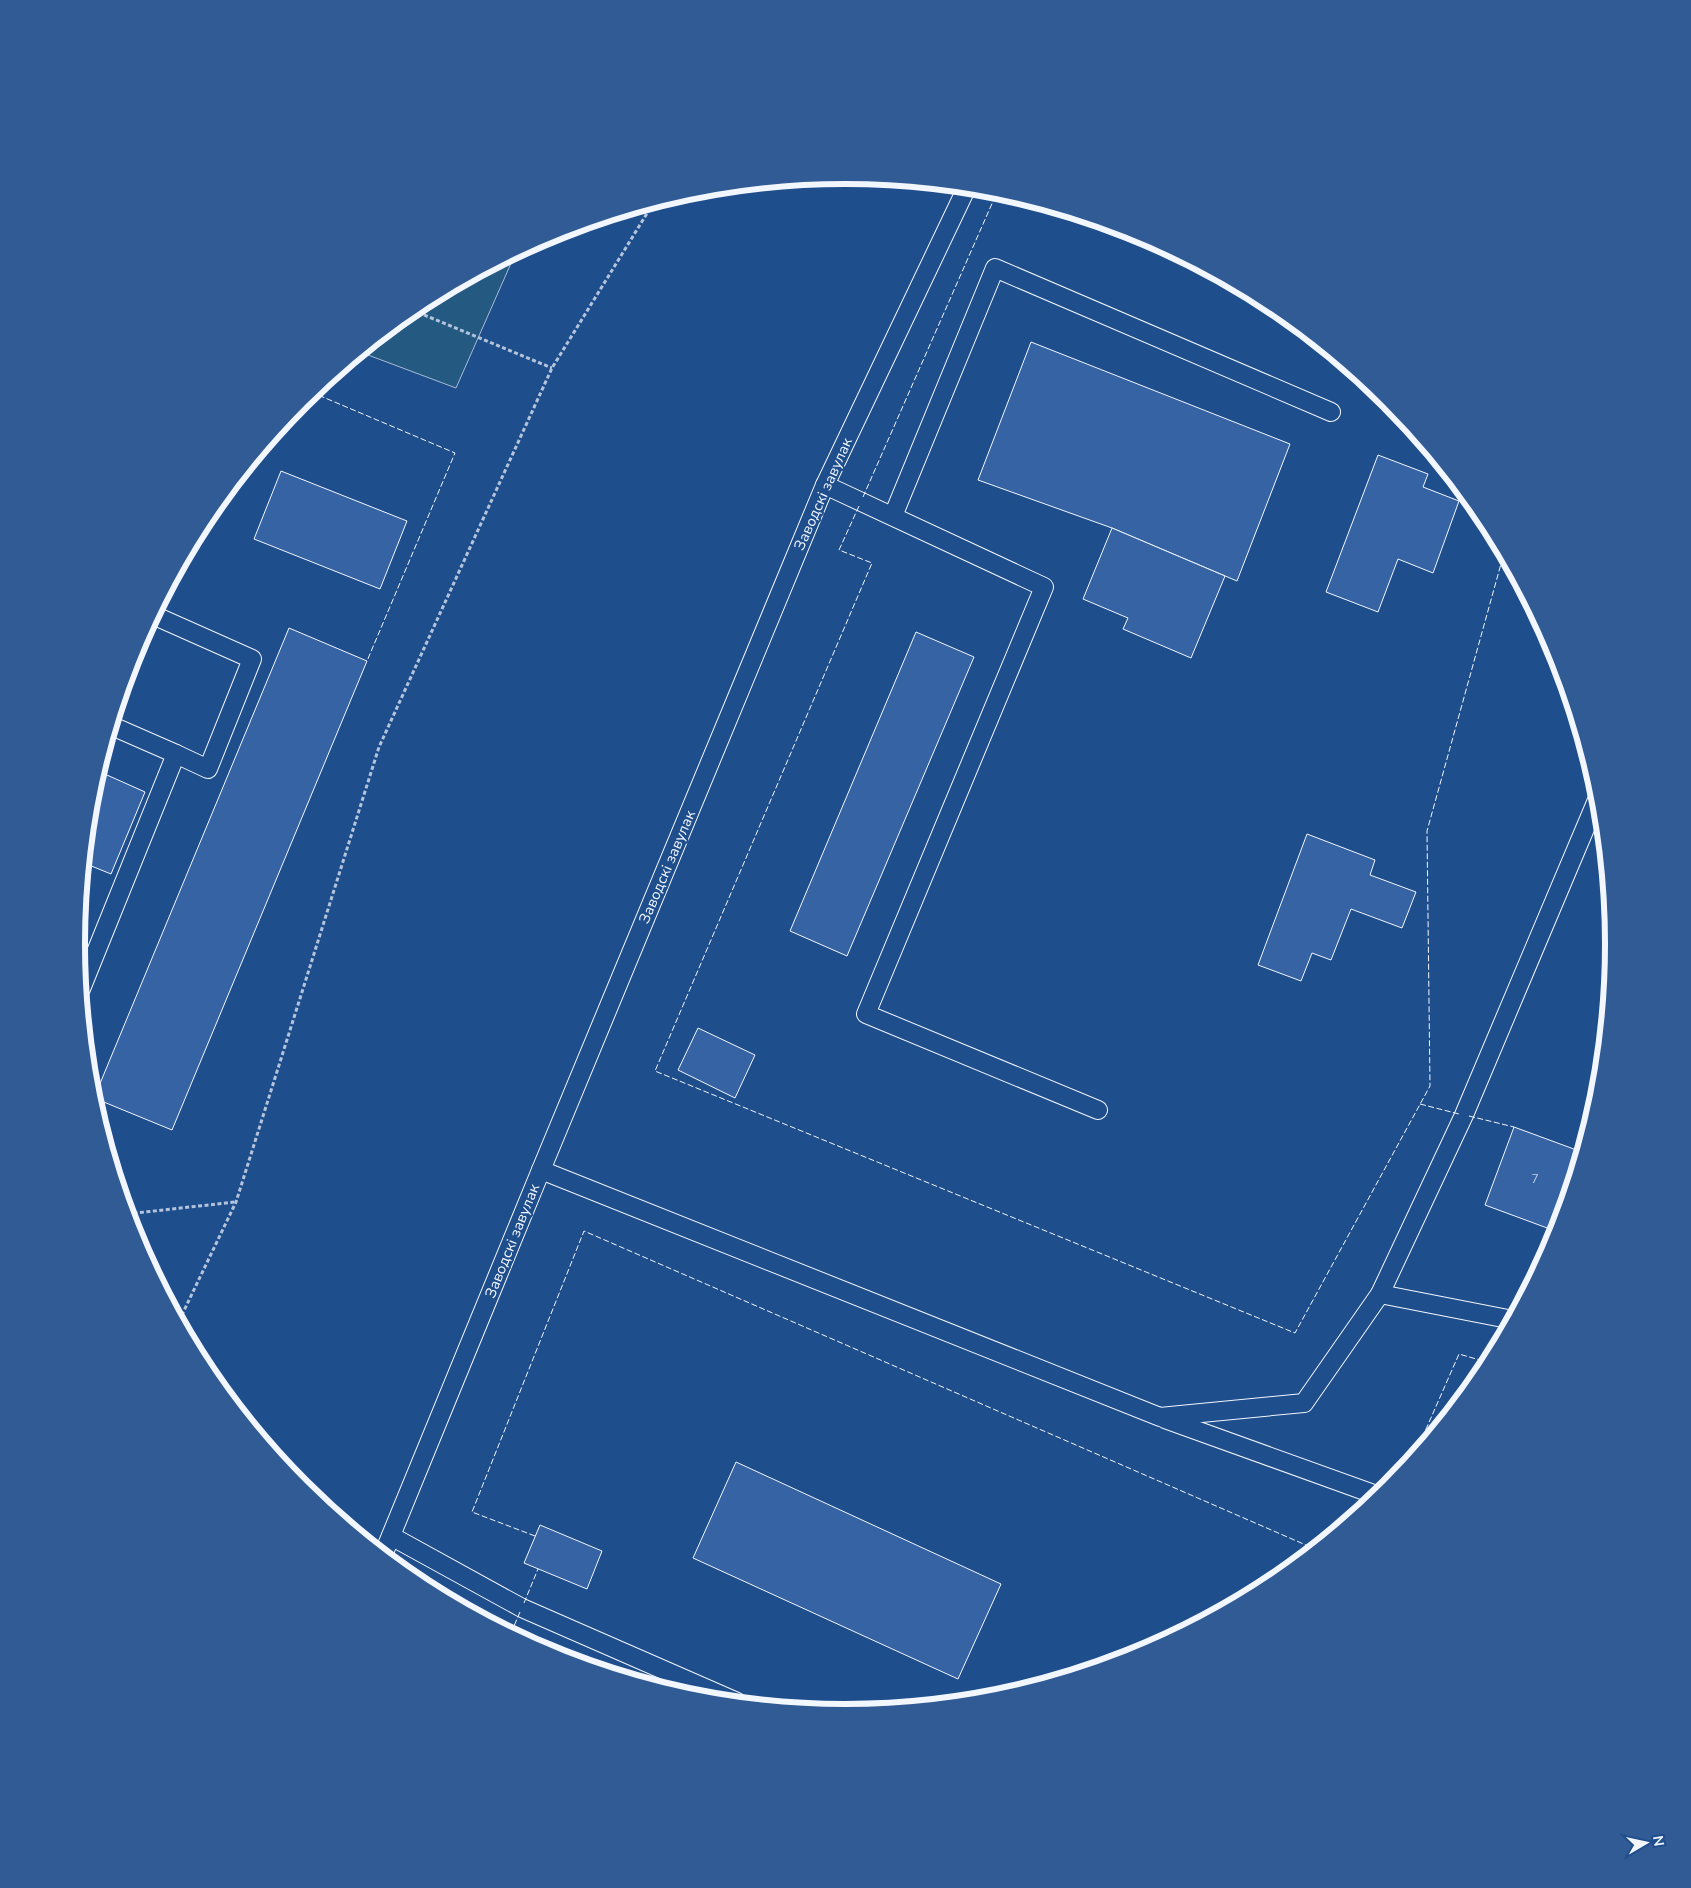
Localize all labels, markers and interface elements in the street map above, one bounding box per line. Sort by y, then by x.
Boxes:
street label: Заводскі завулак [789,434,857,554]
street label: Заводскі завулак [634,807,700,927]
house number: 7 [1531,1171,1539,1187]
street label: Заводскі завулак [480,1181,544,1301]
north arrow [1621,1818,1671,1868]
text: N [1648,1834,1669,1848]

